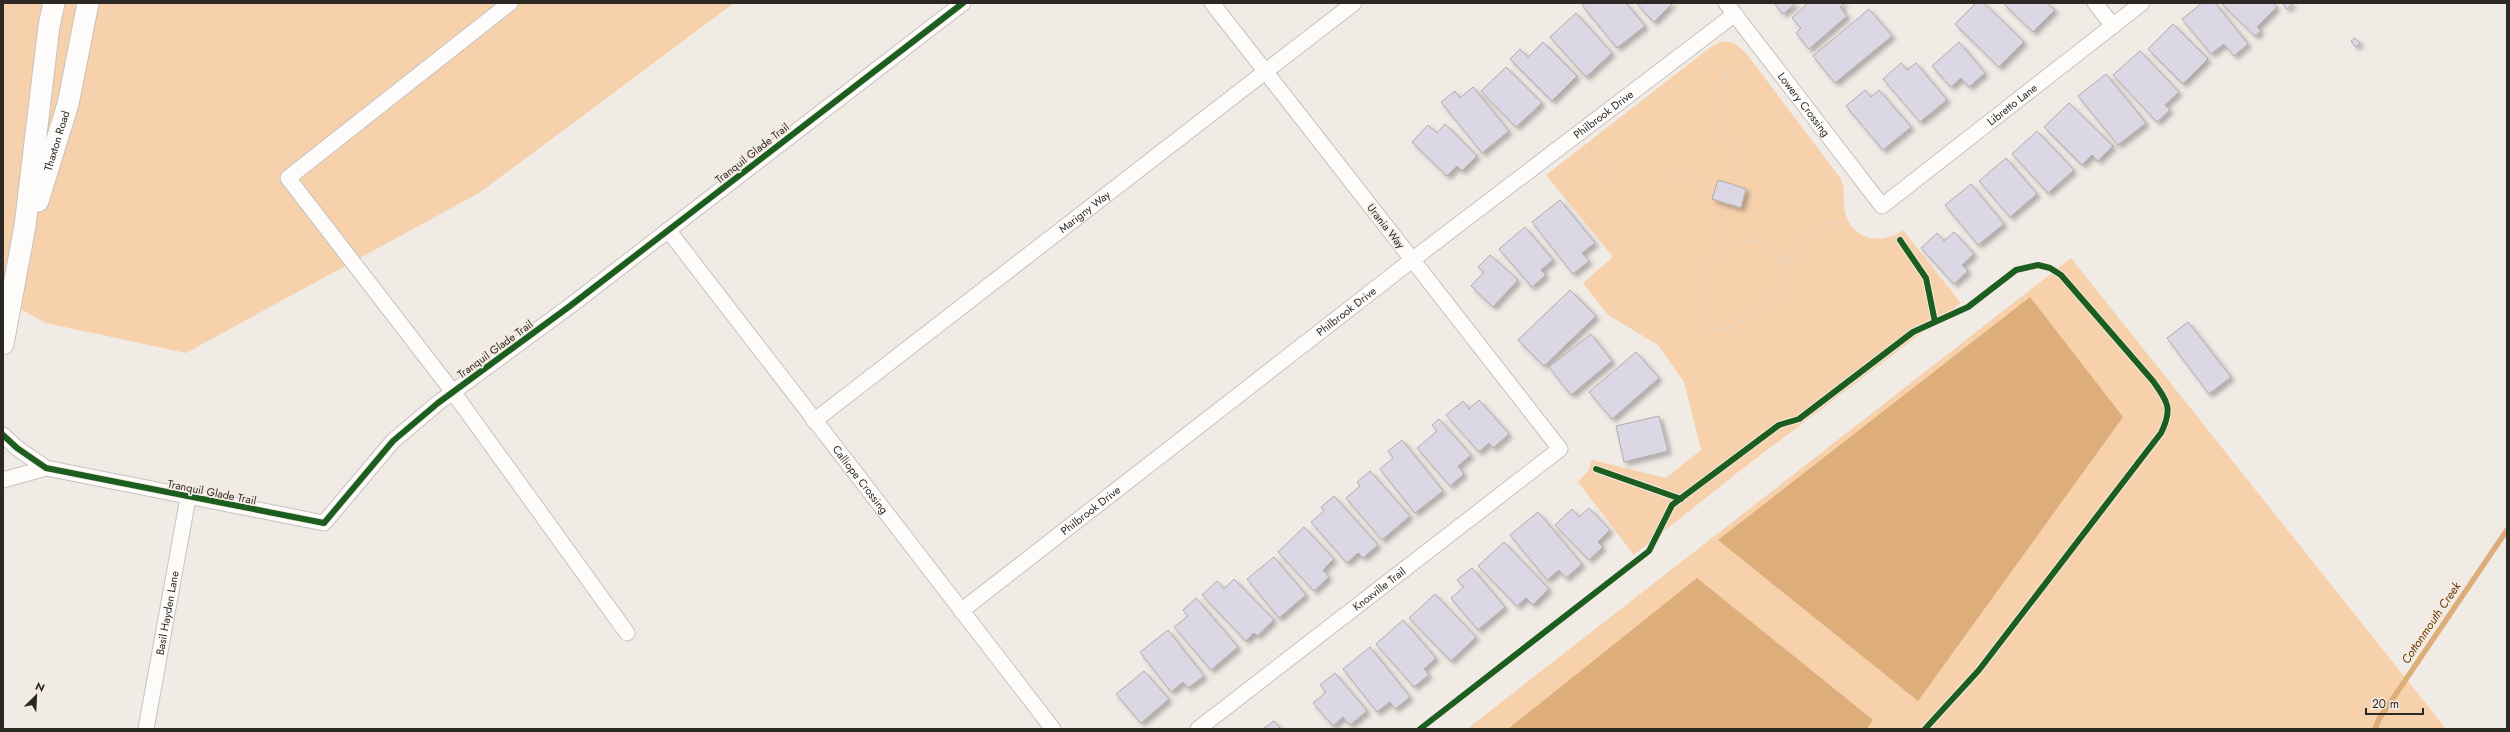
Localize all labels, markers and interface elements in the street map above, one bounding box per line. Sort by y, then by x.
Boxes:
street label: Lowery Crossing [1774,69,1834,140]
street label: Libretto Lane [1984,80,2041,129]
street label: Philbrook Drive [1570,86,1637,142]
street label: Thaxton Road [40,109,73,173]
street label: Tranquil Glade Trail [712,119,792,187]
street label: Marigny Way [1055,187,1114,237]
street label: Urania Way [1363,200,1409,252]
street label: Philbrook Drive [1313,283,1380,340]
street label: Tranquil Glade Trail [454,316,536,382]
street label: Calliope Crossing [829,442,892,517]
street label: Tranquil Glade Trail [166,476,258,508]
street label: Philbrook Drive [1057,482,1124,539]
street label: Knoxville Trail [1349,563,1409,615]
street label: Basil Hayden Lane [152,569,183,656]
water label: Cottonmouth Creek [2397,578,2466,668]
north arrow [16,676,56,716]
text: N [33,678,47,696]
scale bar [2366,690,2423,716]
text: 20 m [2372,695,2399,713]

